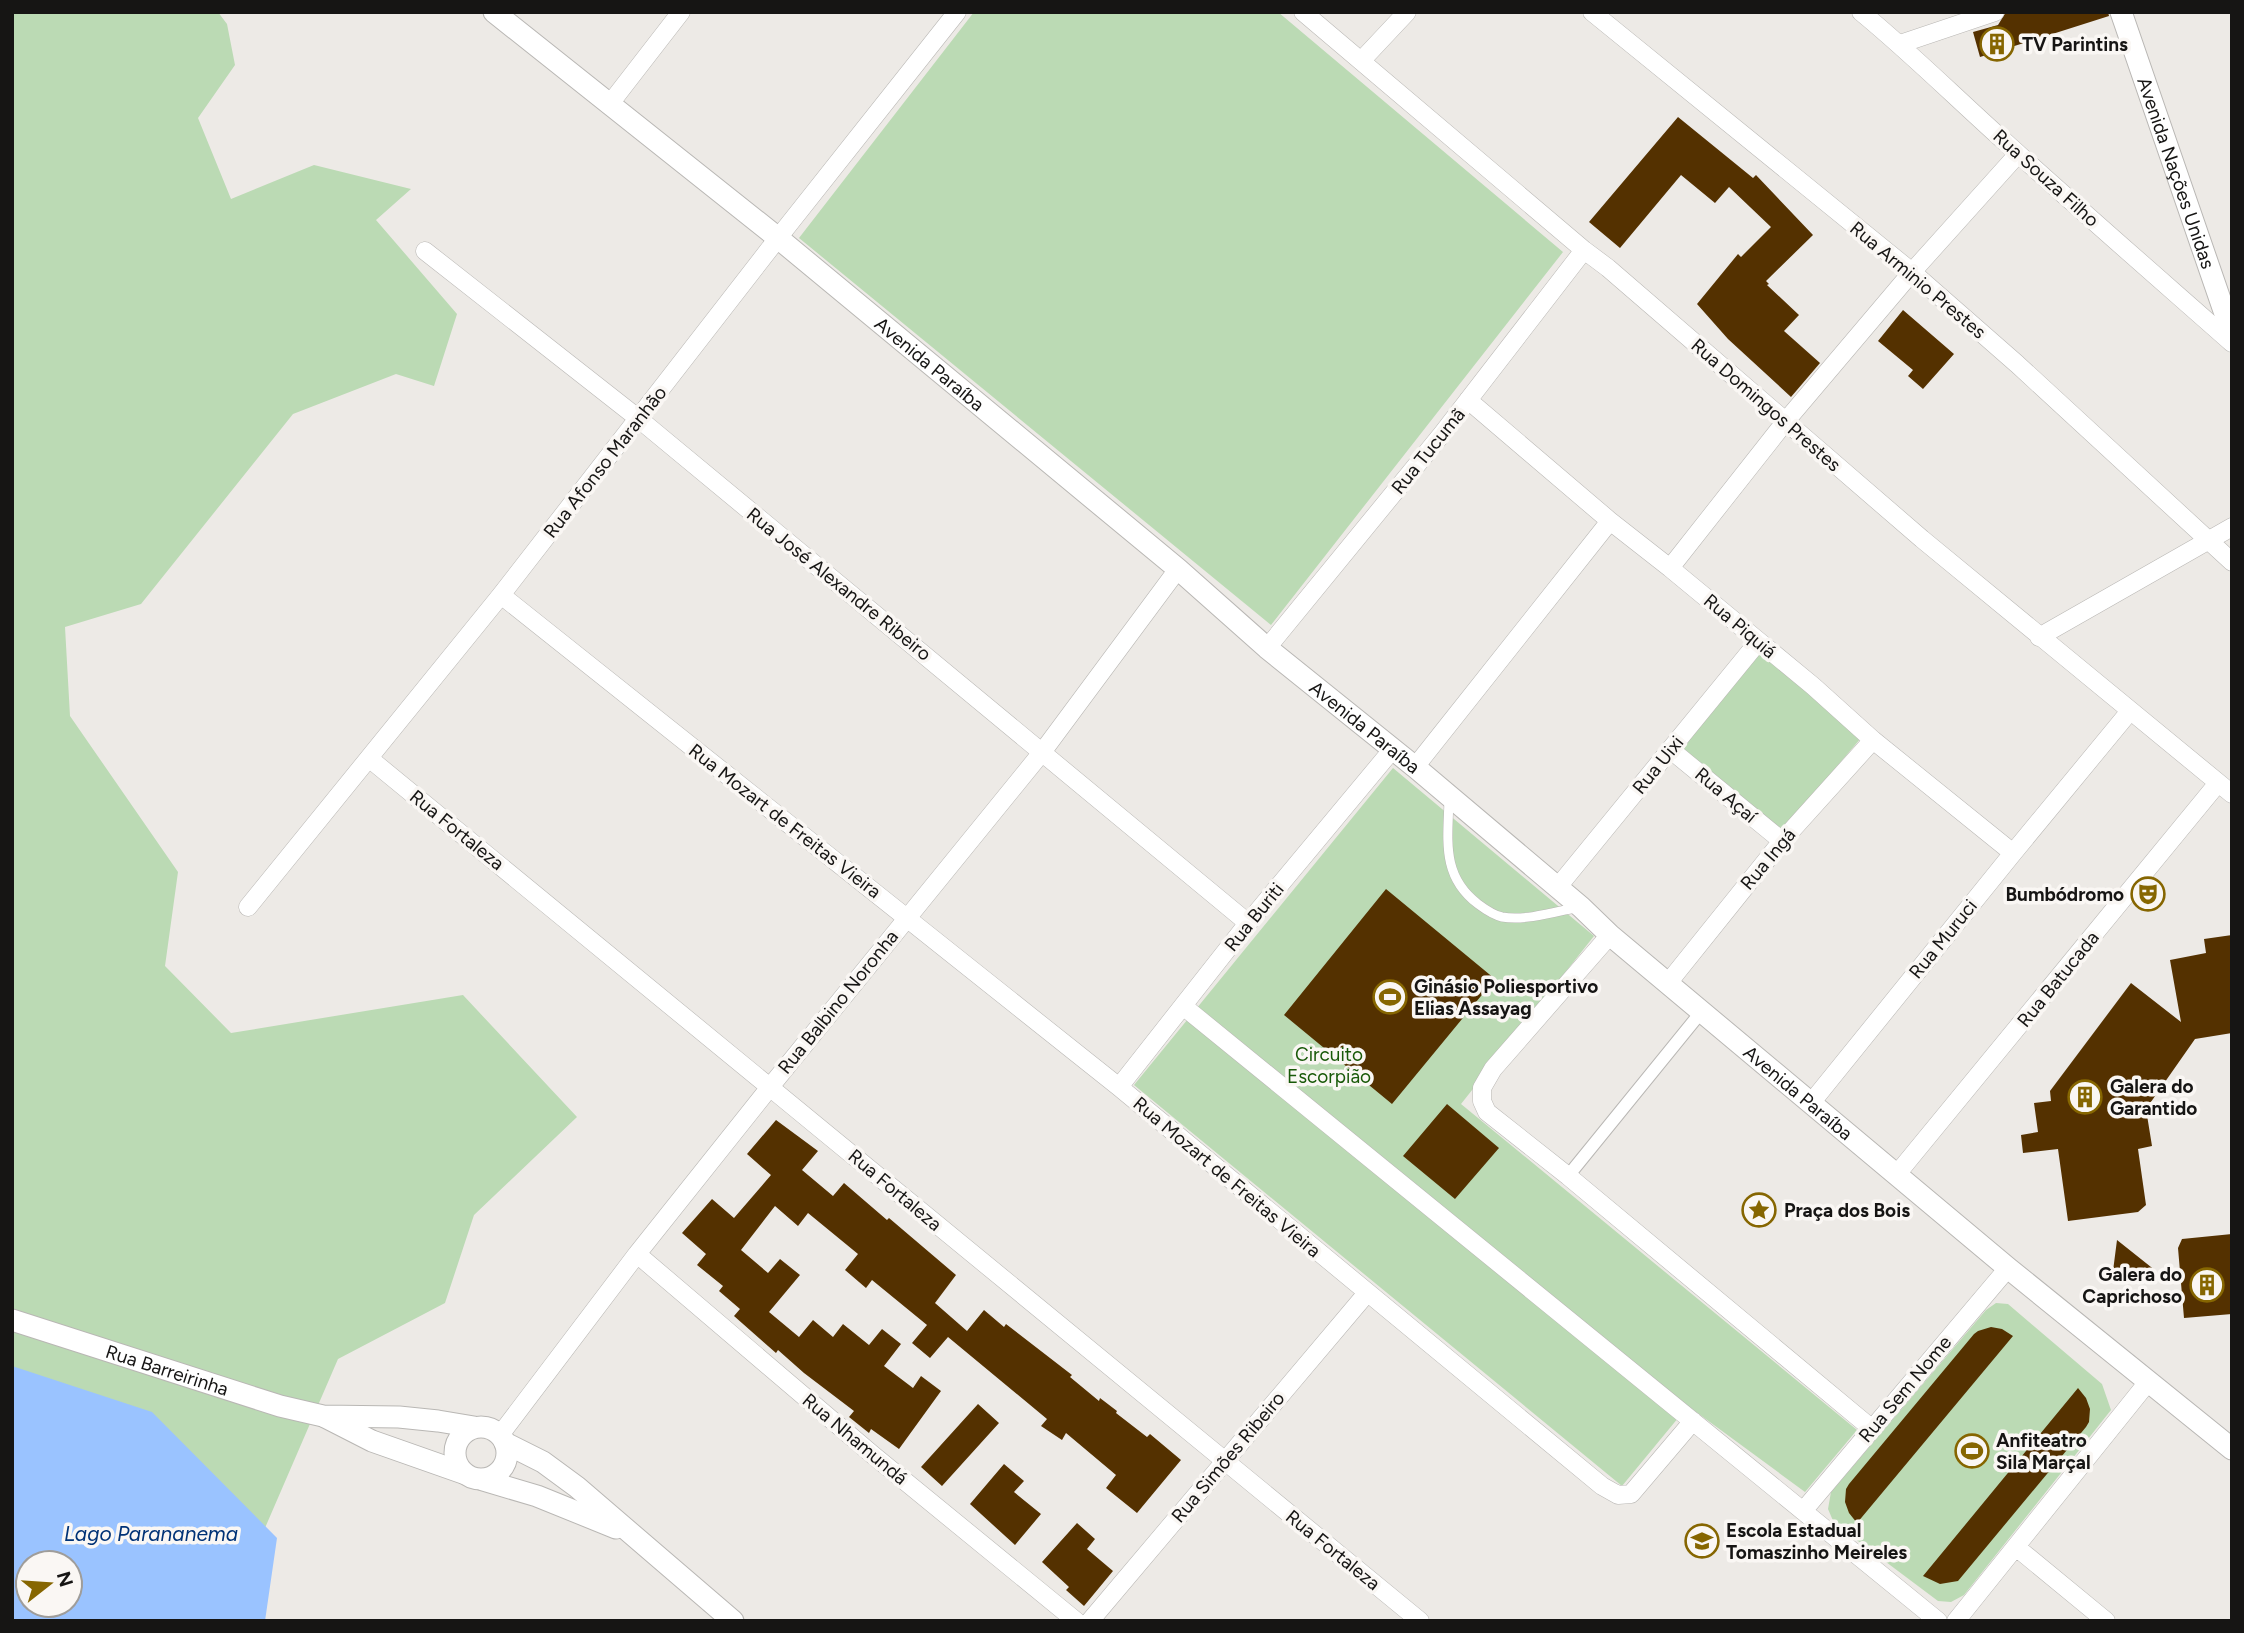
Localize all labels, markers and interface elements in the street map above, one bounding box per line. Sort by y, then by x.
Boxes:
building icon: TV Parintins [1978,25,2016,63]
place label: TV Parintins [2022,33,2128,56]
street label: Avenida Nações Unidas [2133,74,2220,272]
street label: Rua Souza Filho [1988,124,2104,232]
street label: Rua Arminio Prestes [1845,216,1991,344]
street label: Avenida Paraíba [870,312,989,416]
street label: Rua Domingos Prestes [1686,334,1846,476]
street label: Rua Afonso Maranhão [538,381,672,543]
street label: Rua Tucumã [1386,403,1470,499]
street label: Rua José Alexandre Ribeiro [742,503,936,665]
street label: Rua Piquiá [1699,589,1781,663]
street label: Avenida Paraíba [1305,676,1425,778]
street label: Rua Uixi [1628,731,1688,799]
street label: Rua Mozart de Freitas Vieira [684,739,886,903]
street label: Rua Açaí [1690,762,1763,829]
street label: Rua Fortaleza [405,785,509,875]
street label: Rua Ingá [1736,823,1800,895]
theatre icon: Bumbódromo [2129,875,2167,913]
street label: Rua Buriti [1219,878,1289,956]
place label: Bumbódromo [2005,883,2124,906]
street label: Rua Muruci [1904,895,1982,983]
street label: Rua Balbino Noronha [773,925,903,1079]
street label: Rua Batucada [2012,926,2104,1032]
place label: Ginásio Poliesportivo Elias Assayag [1414,975,1598,1020]
sports icon: Ginásio Poliesportivo Elias Assayag [1371,978,1409,1016]
street label: Avenida Paraíba [1739,1040,1857,1145]
park label: Circuito Escorpião [1287,1043,1371,1088]
place label: Galera do Garantido [2110,1075,2197,1120]
building icon: Galera do Garantido [2066,1078,2104,1116]
street label: Rua Mozart de Freitas Vieira [1129,1092,1325,1262]
street label: Rua Fortaleza [844,1144,946,1236]
place icon: Praça dos Bois [1740,1191,1778,1229]
place label: Praça dos Bois [1784,1199,1910,1222]
place label: Galera do Caprichoso [2082,1263,2182,1308]
building icon: Galera do Caprichoso [2188,1266,2226,1304]
street label: Rua Sem Nome [1854,1331,1956,1447]
street label: Rua Barreirinha [103,1339,232,1400]
street label: Rua Simões Ribeiro [1167,1387,1289,1527]
street label: Rua Nhamundá [798,1388,912,1490]
place label: Anfiteatro Sila Marçal [1996,1429,2091,1474]
sports icon: Anfiteatro Sila Marçal [1953,1432,1991,1470]
street label: Rua Fortaleza [1281,1505,1385,1595]
place label: Escola Estadual Tomaszinho Meireles [1726,1519,1907,1564]
water label: Lago Parananema [64,1521,238,1546]
school or university icon: Escola Estadual Tomaszinho Meireles [1683,1522,1721,1560]
north arrow [14,1549,84,1619]
text: N [52,1569,78,1590]

